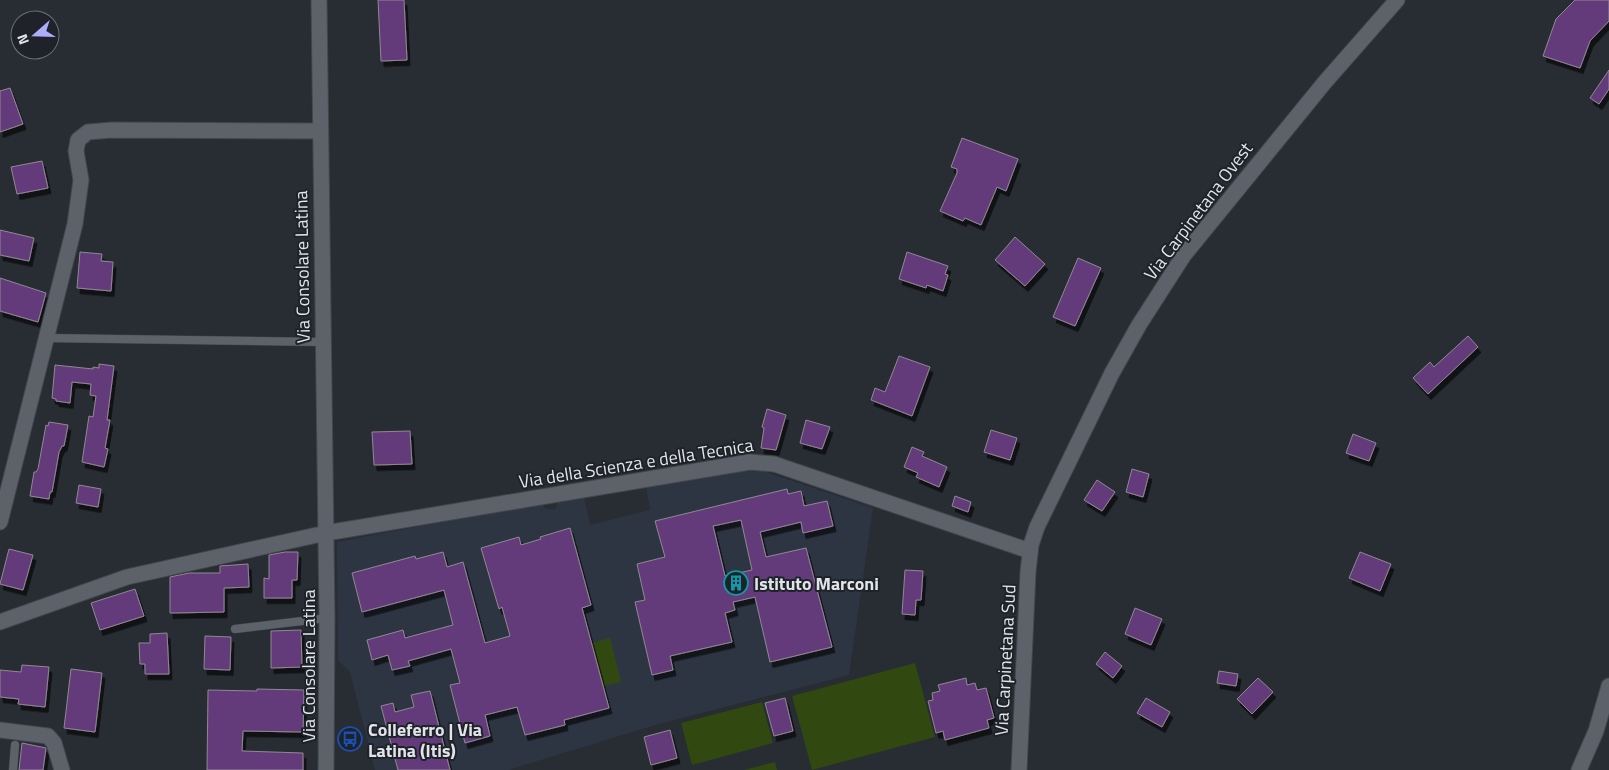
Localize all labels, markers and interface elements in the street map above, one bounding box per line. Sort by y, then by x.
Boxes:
north arrow [10,10,60,60]
text: N [11,31,34,48]
street label: Via Carpinetana Ovest [1137,136,1259,286]
street label: Via Consolare Latina [287,190,317,344]
street label: Via della Scienza e della Tecnica [517,431,755,495]
building icon: Istituto Marconi [723,570,749,596]
place label: Istituto Marconi [754,570,879,597]
street label: Via Carpinetana Sud [988,584,1022,736]
street label: Via Consolare Latina [295,590,322,742]
place label: Colleferro | Via Latina (Itis) [368,716,482,764]
bus stop icon: Colleferro | Via Latina (Itis) [337,726,363,752]

